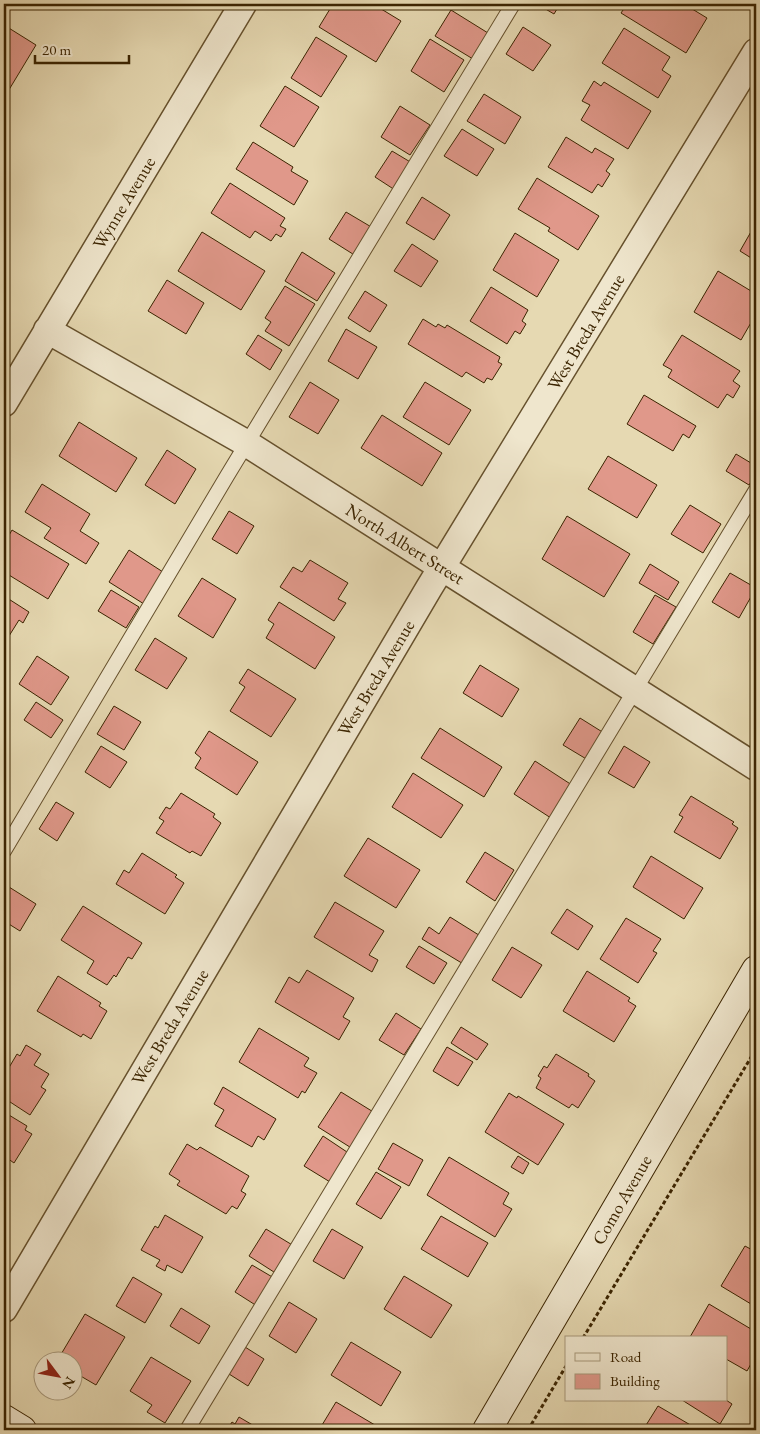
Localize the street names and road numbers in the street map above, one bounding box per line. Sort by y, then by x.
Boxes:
street label: Wynne Avenue [87,152,160,253]
street label: West Breda Avenue [542,269,629,394]
street label: North Albert Street [342,498,469,589]
street label: West Breda Avenue [332,615,419,740]
street label: West Breda Avenue [126,964,213,1089]
street label: Como Avenue [587,1151,656,1249]

